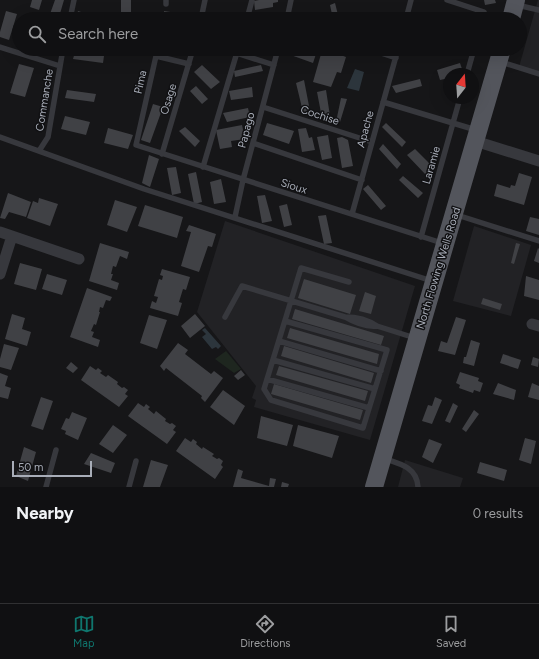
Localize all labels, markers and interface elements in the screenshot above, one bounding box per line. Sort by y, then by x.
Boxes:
search box [12,12,527,56]
icon: search [26,23,48,45]
text: Search here [58,25,138,43]
street label: Commanche [33,68,56,132]
north arrow [443,68,479,104]
street label: Pima [131,69,150,95]
street label: Osage [158,82,179,116]
street label: Cochise [299,103,341,128]
street label: Apache [354,109,377,149]
street label: Papago [235,111,258,150]
street label: Laramie [420,145,443,185]
street label: Sioux [279,176,309,197]
street label: North Flowing Wells Road [414,206,463,331]
scale bar [12,459,92,478]
text: 50 m [18,461,43,474]
text: Nearby [16,503,74,523]
text: 0 results [473,506,523,521]
tab: Map [73,613,95,650]
tab: Directions [240,613,290,650]
tab: Saved [436,613,466,650]

